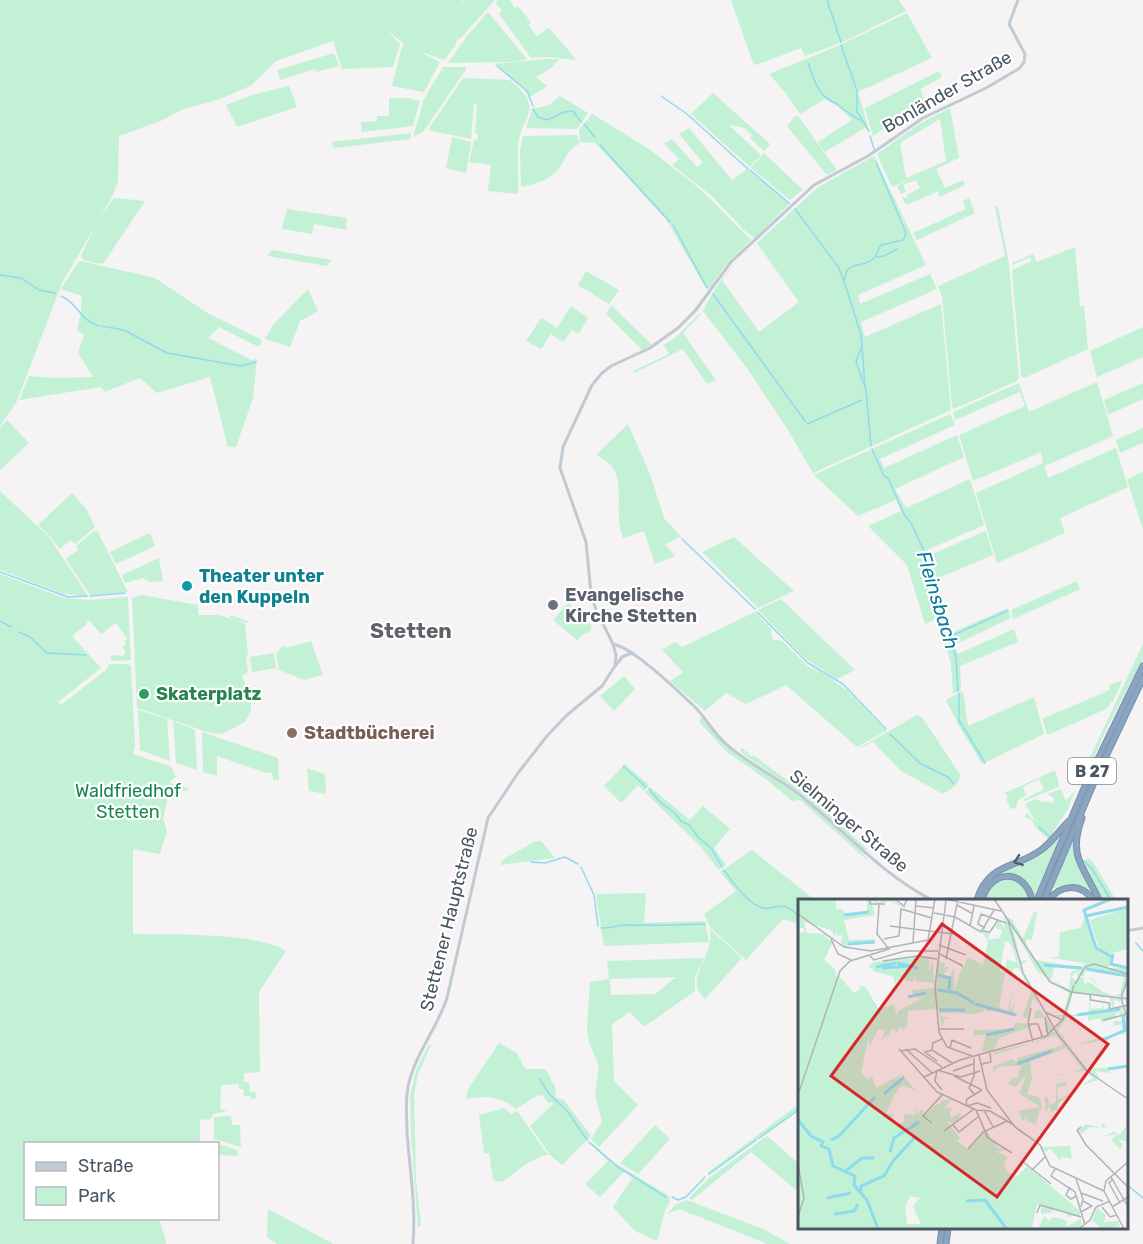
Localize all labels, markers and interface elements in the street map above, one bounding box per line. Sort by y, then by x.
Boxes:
street label: Bonländer Straße [878,46,1016,138]
water label: Fleinsbach [912,548,964,652]
place label: Theater unter den Kuppeln [199,565,324,608]
marker: Theater unter den Kuppeln [180,579,194,593]
place label: Evangelische Kirche Stetten [565,584,697,627]
marker: Evangelische Kirche Stetten [546,598,560,612]
district label: Stetten [370,618,452,643]
place label: Skaterplatz [156,683,262,705]
marker: Skaterplatz [137,687,151,701]
place label: Stadtbücherei [304,722,435,744]
marker: Stadtbücherei [285,726,299,740]
road number: B 27 [1068,758,1116,784]
street label: Sielminger Straße [785,765,913,877]
park label: Waldfriedhof Stetten [75,780,181,823]
street label: Stettener Hauptstraße [415,825,483,1013]
one-way arrow [1013,854,1024,867]
inset map [798,899,1128,1229]
legend [24,1142,219,1220]
text: Straße [78,1155,134,1177]
text: Park [78,1185,116,1207]

